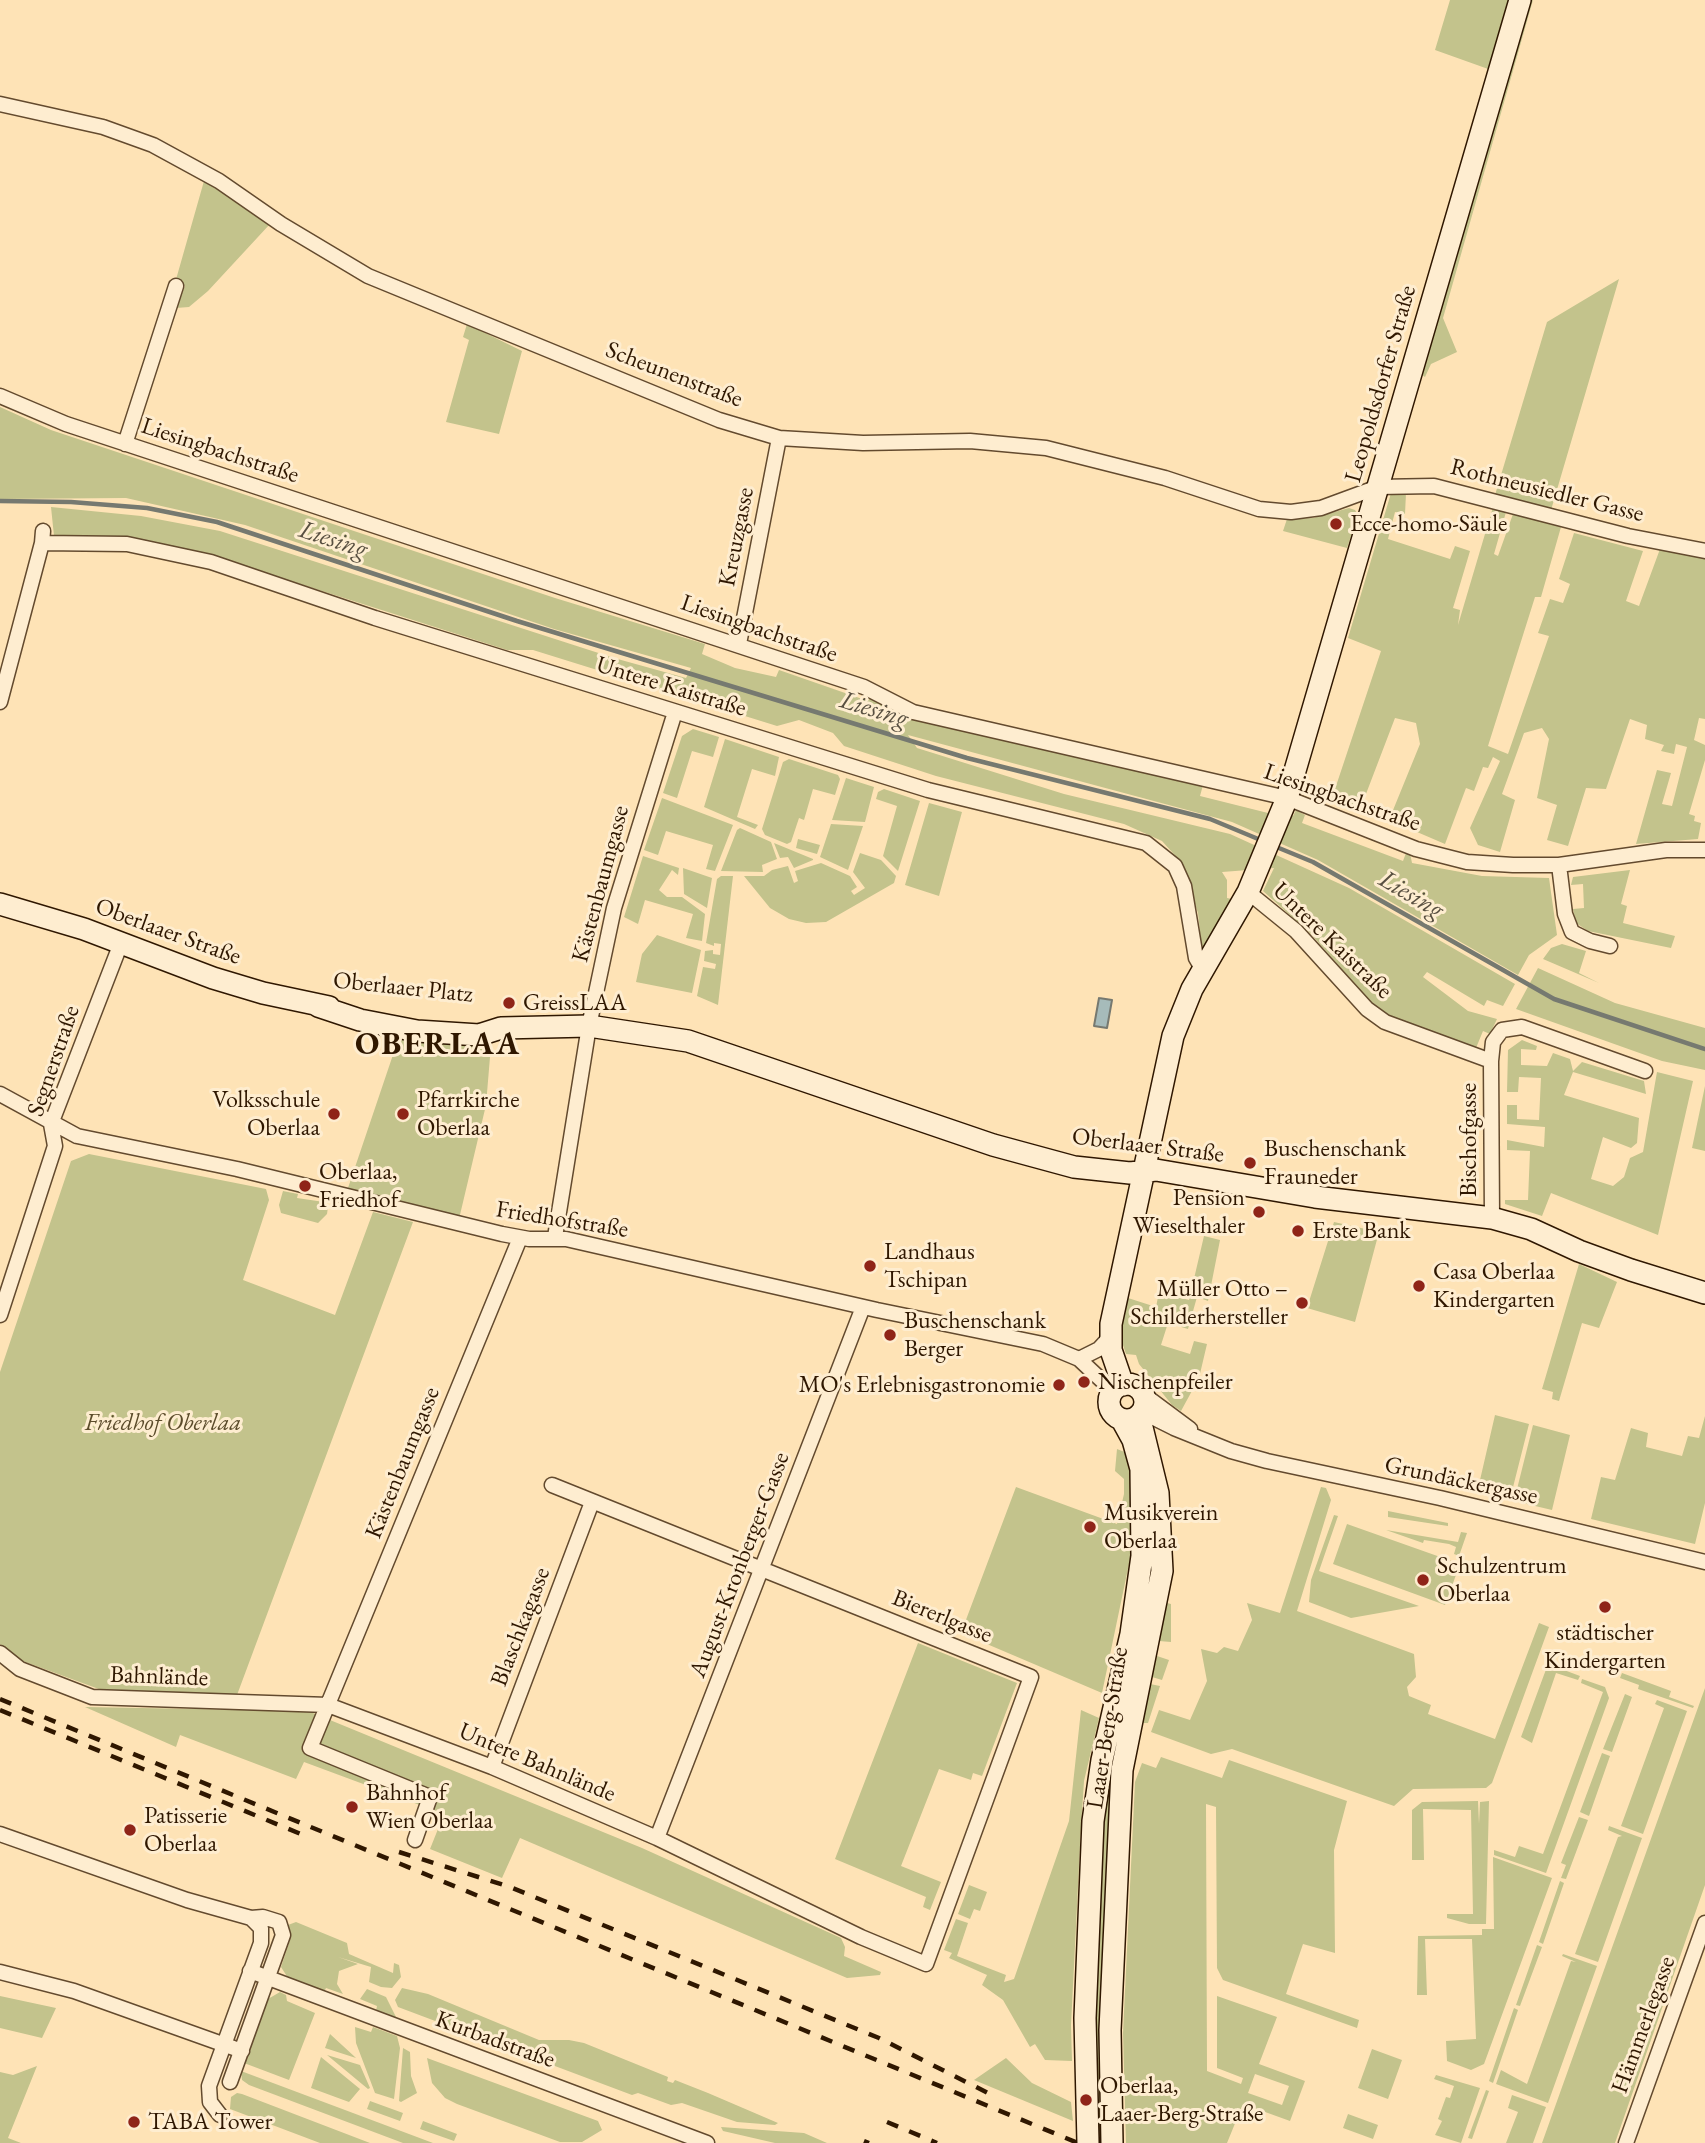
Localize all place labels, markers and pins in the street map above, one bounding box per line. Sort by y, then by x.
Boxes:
place label: Ecce-homo-Säule [1350,510,1507,538]
marker: Ecce-homo-Säule [1328,516,1344,532]
place label: GreissLAA [523,989,626,1017]
marker: GreissLAA [501,995,517,1011]
place label: Volksschule Oberlaa [212,1086,320,1142]
place label: Pfarrkirche Oberlaa [417,1086,520,1142]
marker: Volksschule Oberlaa [326,1106,342,1122]
marker: Pfarrkirche Oberlaa [395,1106,411,1122]
place label: Buschenschank Frauneder [1264,1135,1406,1191]
marker: Buschenschank Frauneder [1242,1155,1258,1171]
place label: Oberlaa, Friedhof [319,1158,398,1214]
marker: Oberlaa, Friedhof [297,1178,313,1194]
place label: Pension Wieselthaler [1133,1184,1245,1240]
marker: Pension Wieselthaler [1251,1204,1267,1220]
place label: Erste Bank [1312,1217,1411,1245]
marker: Erste Bank [1290,1223,1306,1239]
place label: Landhaus Tschipan [884,1238,975,1294]
marker: Landhaus Tschipan [862,1258,878,1274]
place label: Casa Oberlaa Kindergarten [1433,1258,1555,1314]
place label: Müller Otto – Schilderhersteller [1130,1275,1288,1331]
marker: Casa Oberlaa Kindergarten [1411,1278,1427,1294]
marker: Müller Otto – Schilderhersteller [1294,1295,1310,1311]
place label: Buschenschank Berger [904,1307,1046,1363]
marker: Buschenschank Berger [882,1327,898,1343]
place label: Nischenpfeiler [1098,1368,1233,1396]
place label: MO's Erlebnisgastronomie [799,1371,1045,1399]
marker: Nischenpfeiler [1076,1374,1092,1390]
marker: MO's Erlebnisgastronomie [1051,1377,1067,1393]
place label: Musikverein Oberlaa [1104,1499,1218,1555]
marker: Musikverein Oberlaa [1082,1519,1098,1535]
place label: Schulzentrum Oberlaa [1437,1552,1567,1608]
marker: Schulzentrum Oberlaa [1415,1572,1431,1588]
marker: städtischer Kindergarten [1597,1599,1613,1615]
place label: städtischer Kindergarten [1544,1619,1666,1675]
place label: Bahnhof Wien Oberlaa [366,1779,493,1835]
marker: Bahnhof Wien Oberlaa [344,1799,360,1815]
place label: Patisserie Oberlaa [144,1802,227,1858]
marker: Patisserie Oberlaa [122,1822,138,1838]
place label: Oberlaa, Laaer-Berg-Straße [1100,2072,1263,2128]
marker: Oberlaa, Laaer-Berg-Straße [1078,2092,1094,2108]
place label: TABA Tower [148,2108,272,2136]
marker: TABA Tower [126,2114,142,2130]

